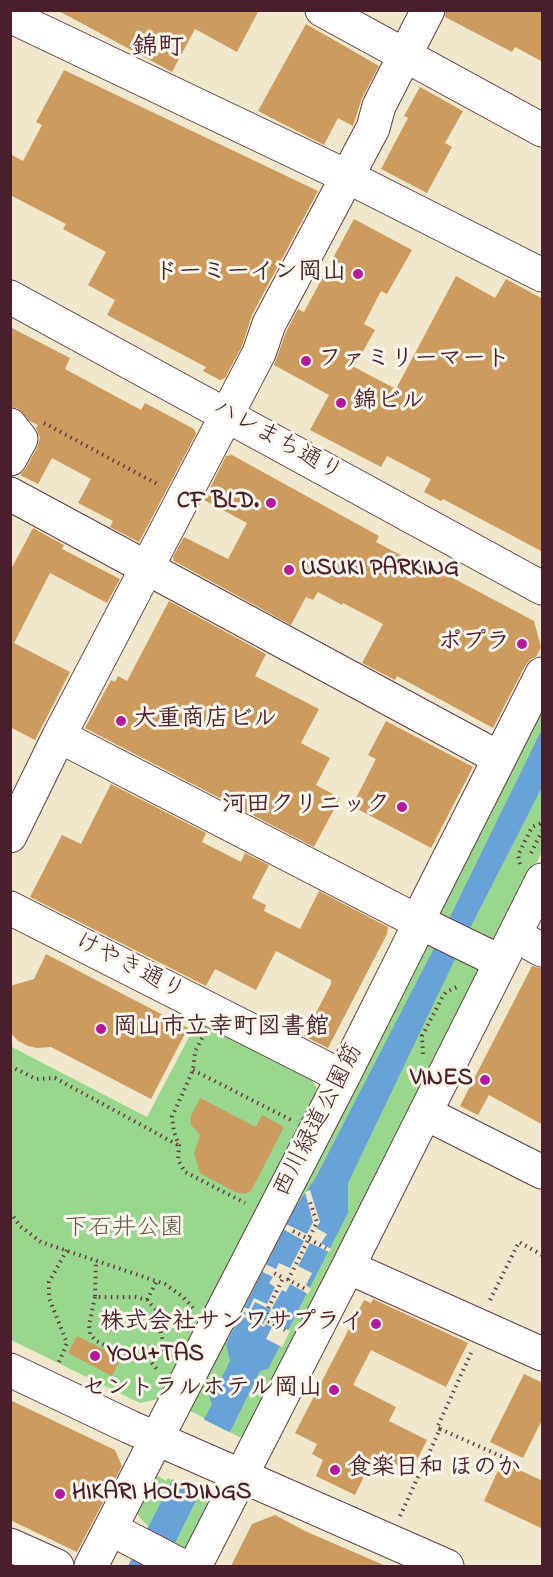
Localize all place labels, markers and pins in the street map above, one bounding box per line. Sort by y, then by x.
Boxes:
place label: ドーミーイン岡山 [154,260,346,288]
marker: ドーミーイン岡山 [351,267,365,281]
place label: ファミリーマート [318,347,510,375]
marker: ファミリーマート [299,354,313,368]
place label: 錦ビル [353,389,425,417]
marker: 錦ビル [334,396,348,410]
place label: CF BLD. [177,489,259,517]
marker: CF BLD. [264,496,278,510]
place label: USUKI PARKING [301,556,459,584]
marker: USUKI PARKING [282,563,296,577]
place label: ポプラ [438,630,510,658]
marker: ポプラ [515,637,529,651]
place label: 大重商店ビル [133,707,277,735]
marker: 大重商店ビル [114,714,128,728]
place label: 河田クリニック [222,793,390,821]
marker: 河田クリニック [395,800,409,814]
place label: 岡山市立幸町図書館 [113,1015,329,1043]
marker: 岡山市立幸町図書館 [94,1022,108,1036]
place label: VINES [410,1066,473,1094]
marker: VINES [478,1073,492,1087]
place label: 株式会社サンワサプライ [100,1310,364,1338]
marker: 株式会社サンワサプライ [369,1317,383,1331]
place label: YOU+TAS [107,1342,204,1370]
marker: YOU+TAS [88,1349,102,1363]
place label: セントラルホテル岡山 [82,1376,322,1404]
marker: セントラルホテル岡山 [327,1383,341,1397]
place label: 食楽日和 ほのか [347,1456,521,1484]
marker: 食楽日和 ほのか [328,1463,342,1477]
place label: HIKARI HOLDINGS [72,1480,251,1508]
marker: HIKARI HOLDINGS [53,1487,67,1501]

